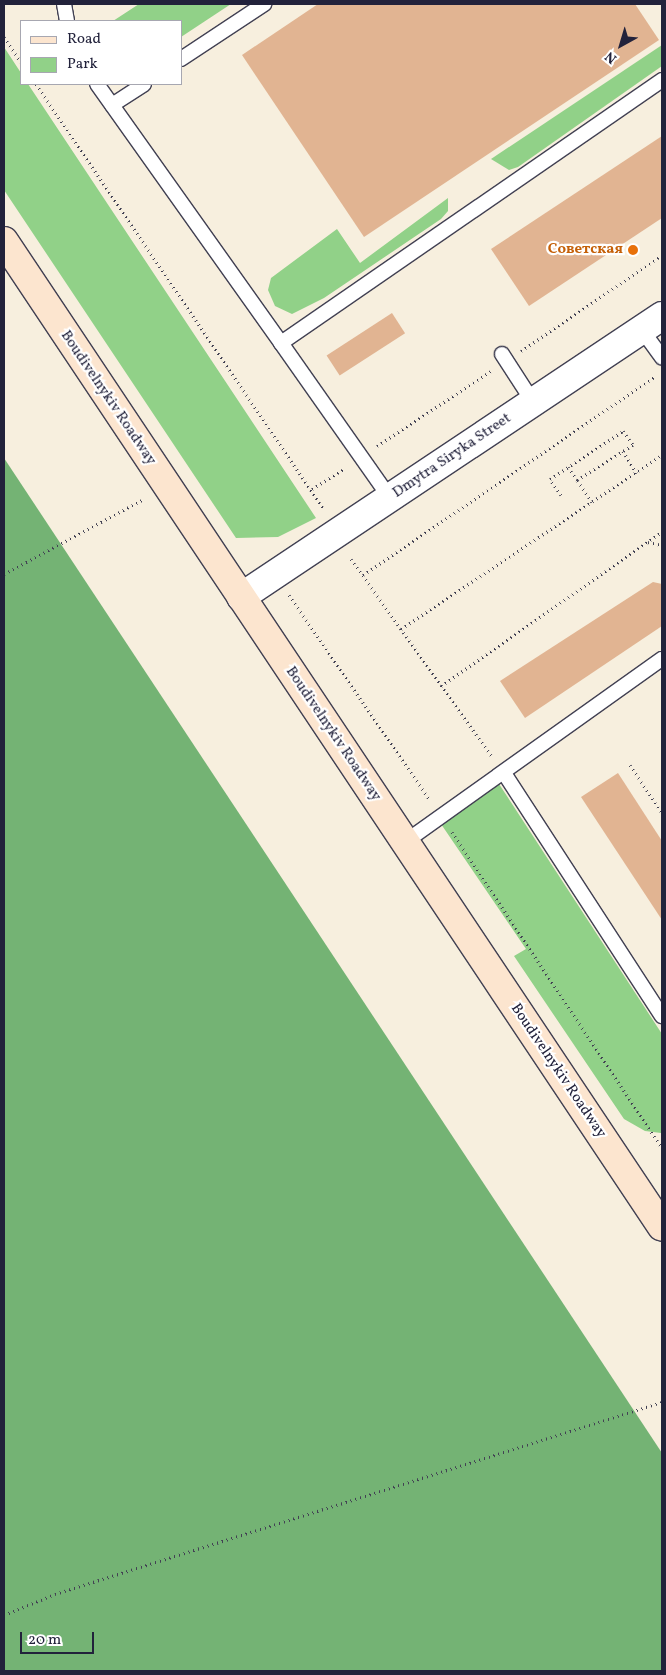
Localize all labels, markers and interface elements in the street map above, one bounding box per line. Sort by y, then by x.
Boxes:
legend [20,20,182,85]
north arrow [596,20,646,70]
text: Road [67,29,101,50]
text: N [601,46,621,68]
text: Park [67,54,98,75]
place label: Советская [548,241,623,259]
marker: Советская [627,244,639,256]
street label: Boudivelnykiv Roadway [56,327,160,469]
street label: Dmytra Siryka Street [389,410,515,502]
street label: Boudivelnykiv Roadway [281,663,385,805]
street label: Boudivelnykiv Roadway [506,1000,610,1142]
scale bar [22,1622,96,1654]
text: 20 m [28,1630,61,1651]

